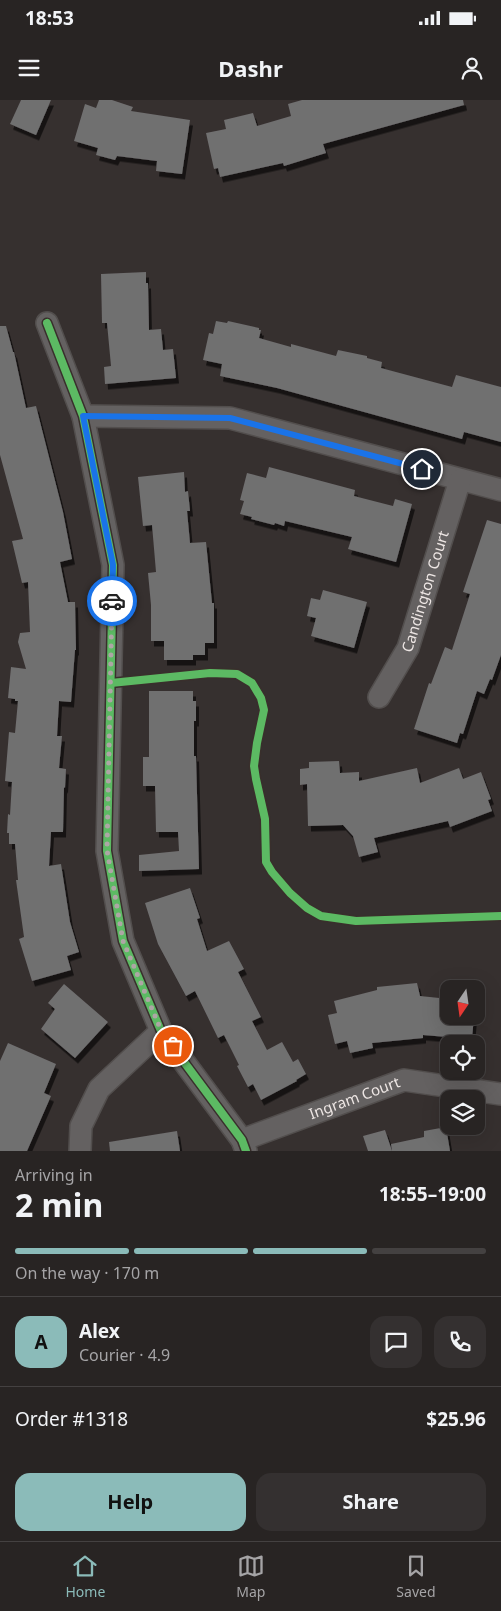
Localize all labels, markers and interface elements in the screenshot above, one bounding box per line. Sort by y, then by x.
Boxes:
text: 18:53 [25,5,74,31]
text: Dashr [218,53,283,83]
icon: menu [15,54,43,82]
icon: person [458,54,486,82]
pin [401,448,443,490]
icon: home [408,455,436,483]
street label: Candington Court [396,528,453,654]
courier [87,576,137,626]
icon: car [98,587,126,615]
north arrow [440,980,485,1025]
map controls [440,980,485,1135]
pin [152,1025,194,1067]
icon: bag [159,1032,187,1060]
button: locate [440,1035,485,1080]
street label: Ingram Court [306,1071,403,1123]
button: layers [440,1090,485,1135]
text: Arriving in [15,1164,93,1186]
text: 18:55–19:00 [379,1181,486,1207]
text: 2 min [15,1183,103,1226]
text: On the way · 170 m [15,1262,159,1284]
button: chat [370,1316,422,1368]
button: phone [434,1316,486,1368]
text: Alex [79,1318,120,1344]
text: A [34,1329,48,1355]
text: Courier · 4.9 [79,1344,170,1366]
text: Order #1318 [15,1406,128,1432]
text: $25.96 [426,1406,486,1432]
button: Help [15,1473,246,1531]
button: Share [256,1473,486,1531]
tab: Home [65,1552,105,1601]
tab: Map [236,1552,265,1601]
tab: Saved [396,1552,436,1601]

